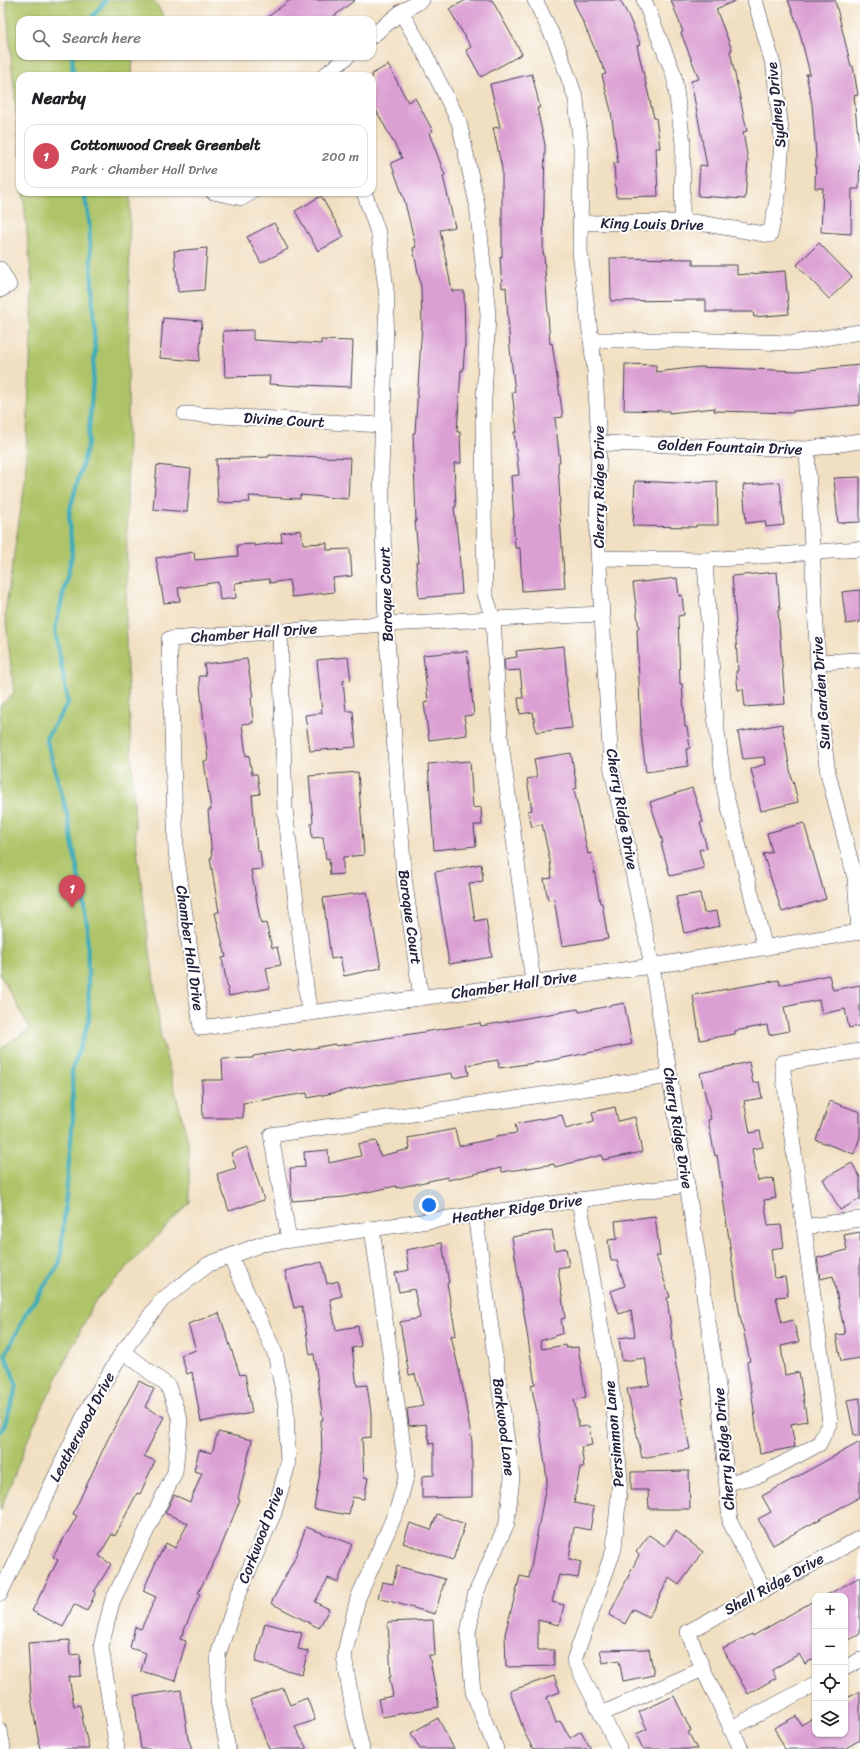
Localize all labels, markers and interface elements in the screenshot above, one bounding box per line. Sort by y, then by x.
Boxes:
search box [16,16,376,60]
text: Search here [62,25,141,51]
icon: search [30,27,52,49]
street label: Sydney Drive [759,61,793,149]
text: Nearby [32,83,86,113]
text: Cottonwood Creek Greenbelt [71,132,261,158]
text: 1 [43,145,49,168]
text: 200 m [322,145,359,168]
text: Park · Chamber Hall Drive [71,158,218,181]
street label: King Louis Drive [600,210,704,238]
street label: Divine Court [243,405,326,435]
street label: Cherry Ridge Drive [586,425,612,548]
street label: Golden Fountain Drive [657,431,803,463]
street label: Baroque Court [371,545,401,642]
street label: Chamber Hall Drive [190,616,318,650]
street label: Sun Garden Drive [804,635,838,751]
street label: Cherry Ridge Drive [599,746,646,872]
street label: Baroque Court [390,868,430,967]
pin: 1 [59,875,85,908]
street label: Chamber Hall Drive [168,884,212,1013]
street label: Chamber Hall Drive [450,963,579,1007]
street label: Cherry Ridge Drive [656,1065,700,1191]
street label: Heather Ridge Drive [450,1187,584,1231]
your location [419,1195,439,1215]
street label: Leatherwood Drive [42,1367,122,1487]
street label: Barkwood Lane [485,1376,523,1478]
street label: Persimmon Lane [596,1379,632,1488]
street label: Cherry Ridge Drive [706,1386,742,1511]
street label: Corkwood Drive [231,1482,292,1587]
street label: Shell Ridge Drive [719,1546,829,1622]
map controls [812,1593,848,1737]
button: + [812,1593,848,1629]
button: − [812,1629,848,1665]
button: locate [812,1665,848,1701]
button: layers [812,1701,848,1737]

